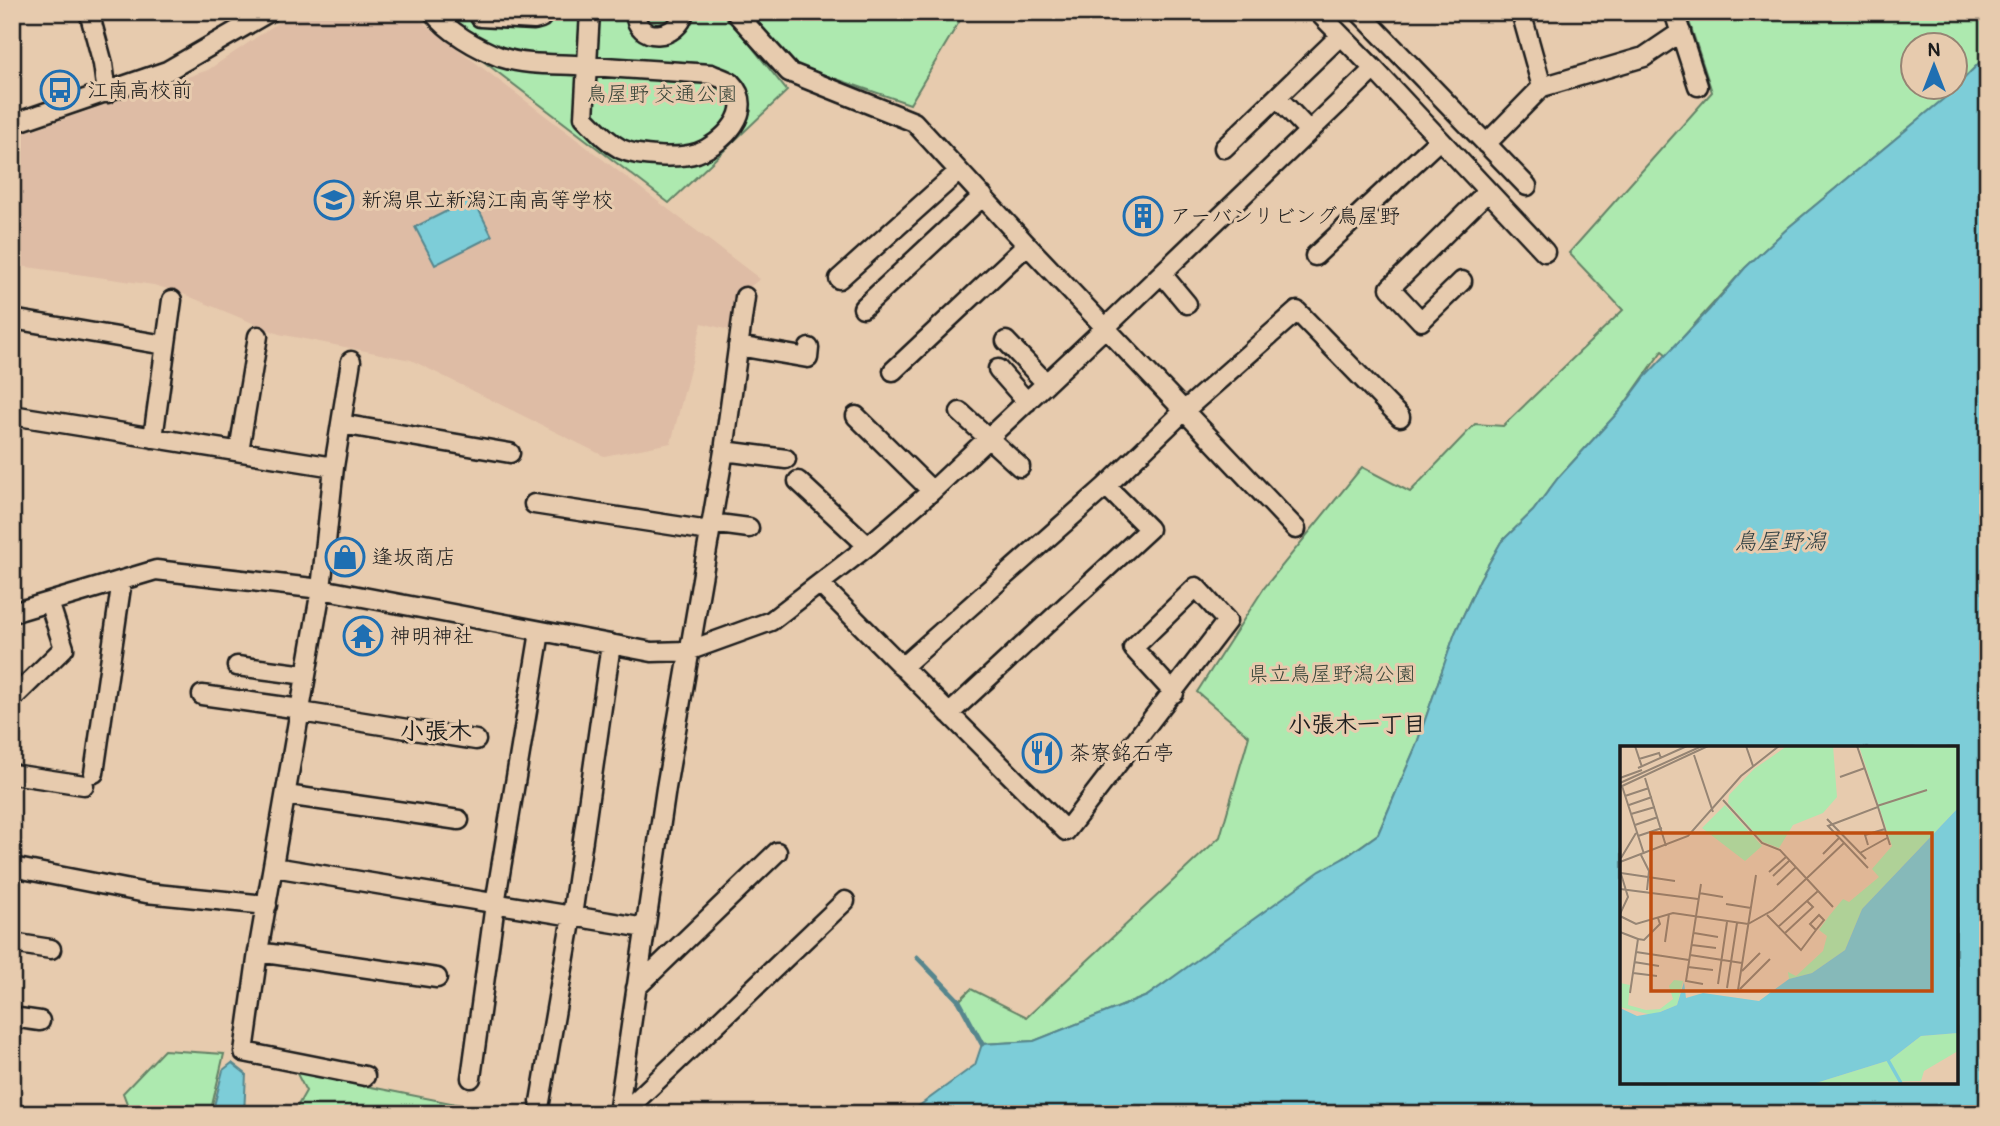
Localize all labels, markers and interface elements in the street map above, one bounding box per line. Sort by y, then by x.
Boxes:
north arrow [1898,32,1968,102]
text: N [1928,38,1941,62]
bus stop icon: 江南高校前 [39,69,81,111]
place label: 江南高校前 [87,77,192,104]
park label: 鳥屋野 交通公園 [586,81,738,108]
school or university icon: 新潟県立新潟江南高等学校 [313,179,355,221]
place label: 新潟県立新潟江南高等学校 [361,187,613,214]
building icon: アーバンリビング鳥屋野 [1122,195,1164,237]
place label: アーバンリビング鳥屋野 [1170,203,1400,230]
water label: 鳥屋野潟 [1734,527,1827,556]
shop icon: 逢坂商店 [324,536,366,578]
place label: 逢坂商店 [372,544,456,571]
temple icon: 神明神社 [342,615,384,657]
place label: 神明神社 [390,623,474,650]
park label: 県立鳥屋野潟公園 [1248,661,1416,688]
district label: 小張木一丁目 [1288,710,1426,739]
district label: 小張木 [400,717,472,746]
restaurant icon: 茶寮銘石亭 [1021,732,1063,774]
place label: 茶寮銘石亭 [1069,740,1174,767]
inset map [1620,746,1958,1084]

